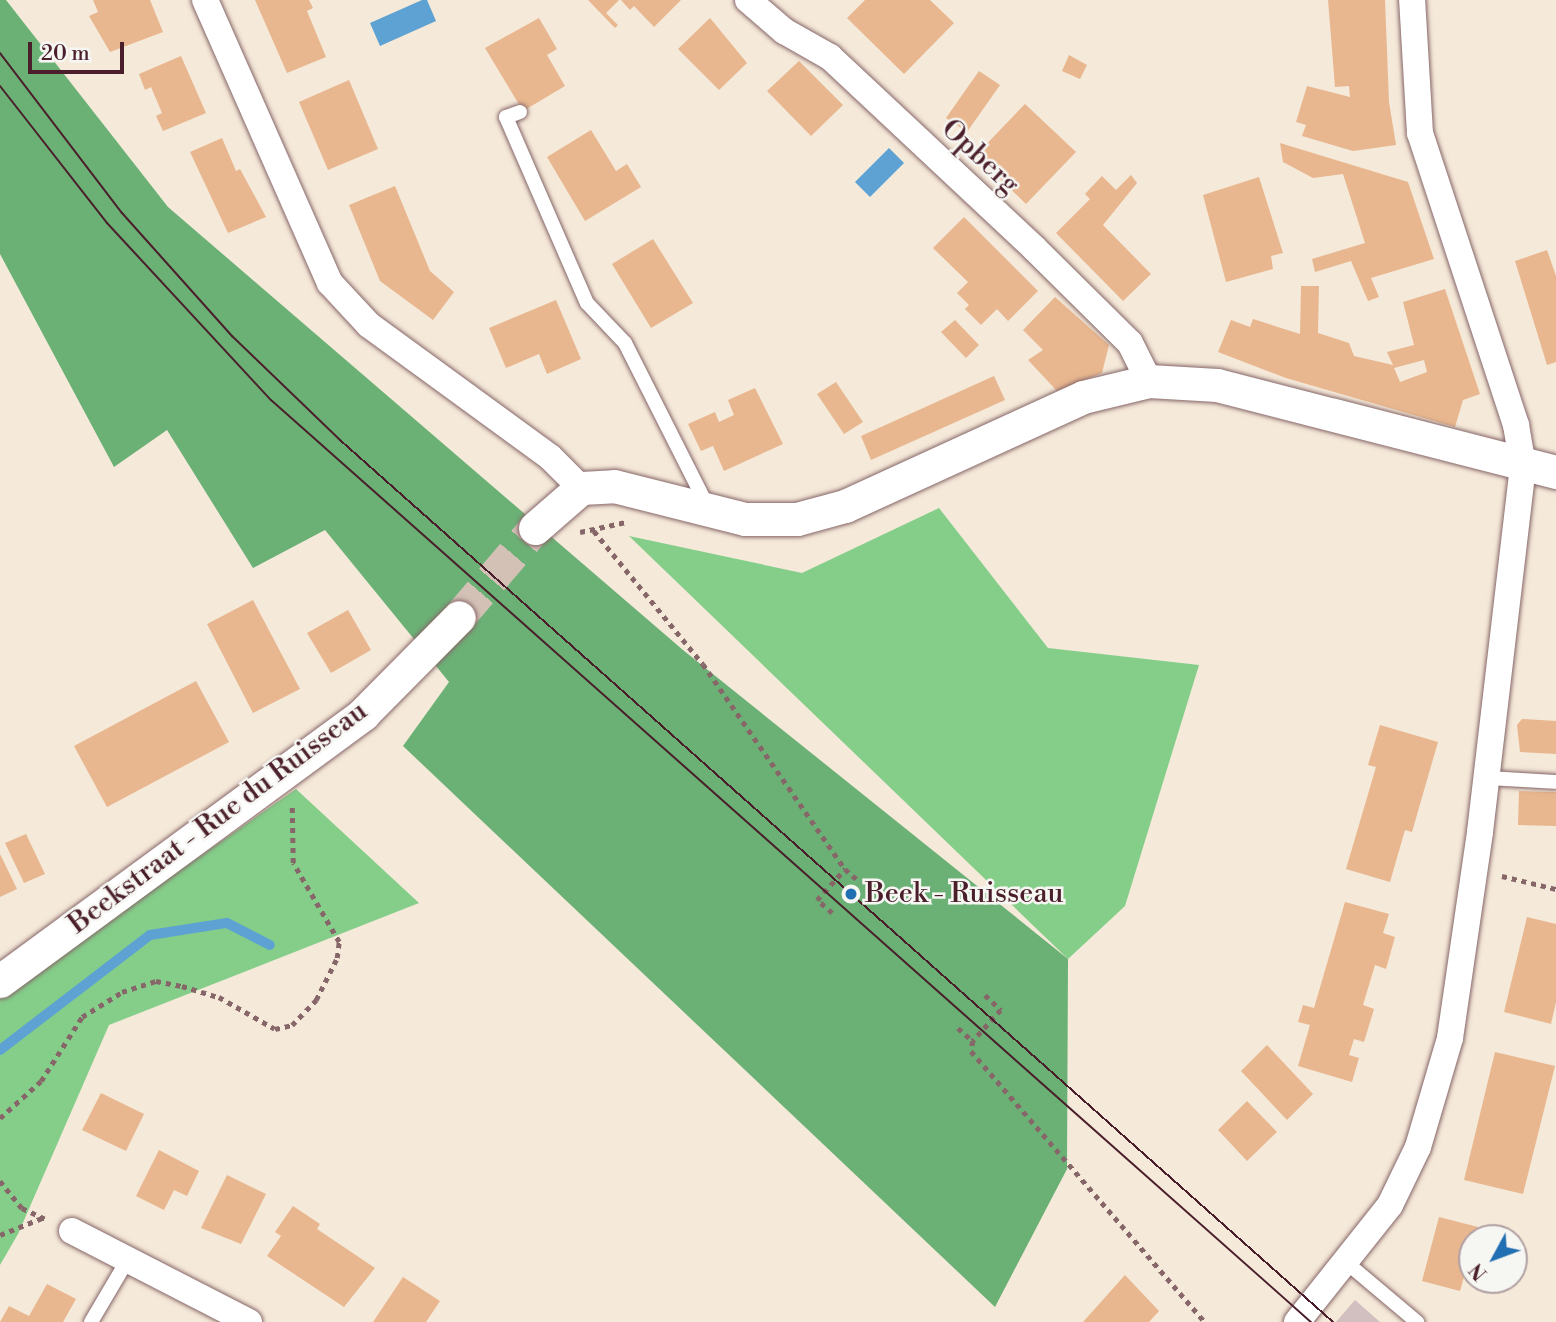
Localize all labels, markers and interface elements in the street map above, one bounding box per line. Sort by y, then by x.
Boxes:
scale bar [32,28,128,72]
text: 20 m [41,41,90,67]
street label: Opberg [934,112,1026,202]
street label: Beekstraat - Rue du Ruisseau [62,695,374,941]
place label: Beek - Ruisseau [865,877,1064,911]
marker: Beek - Ruisseau [843,886,859,902]
north arrow [1458,1224,1528,1294]
text: N [1465,1258,1493,1285]

